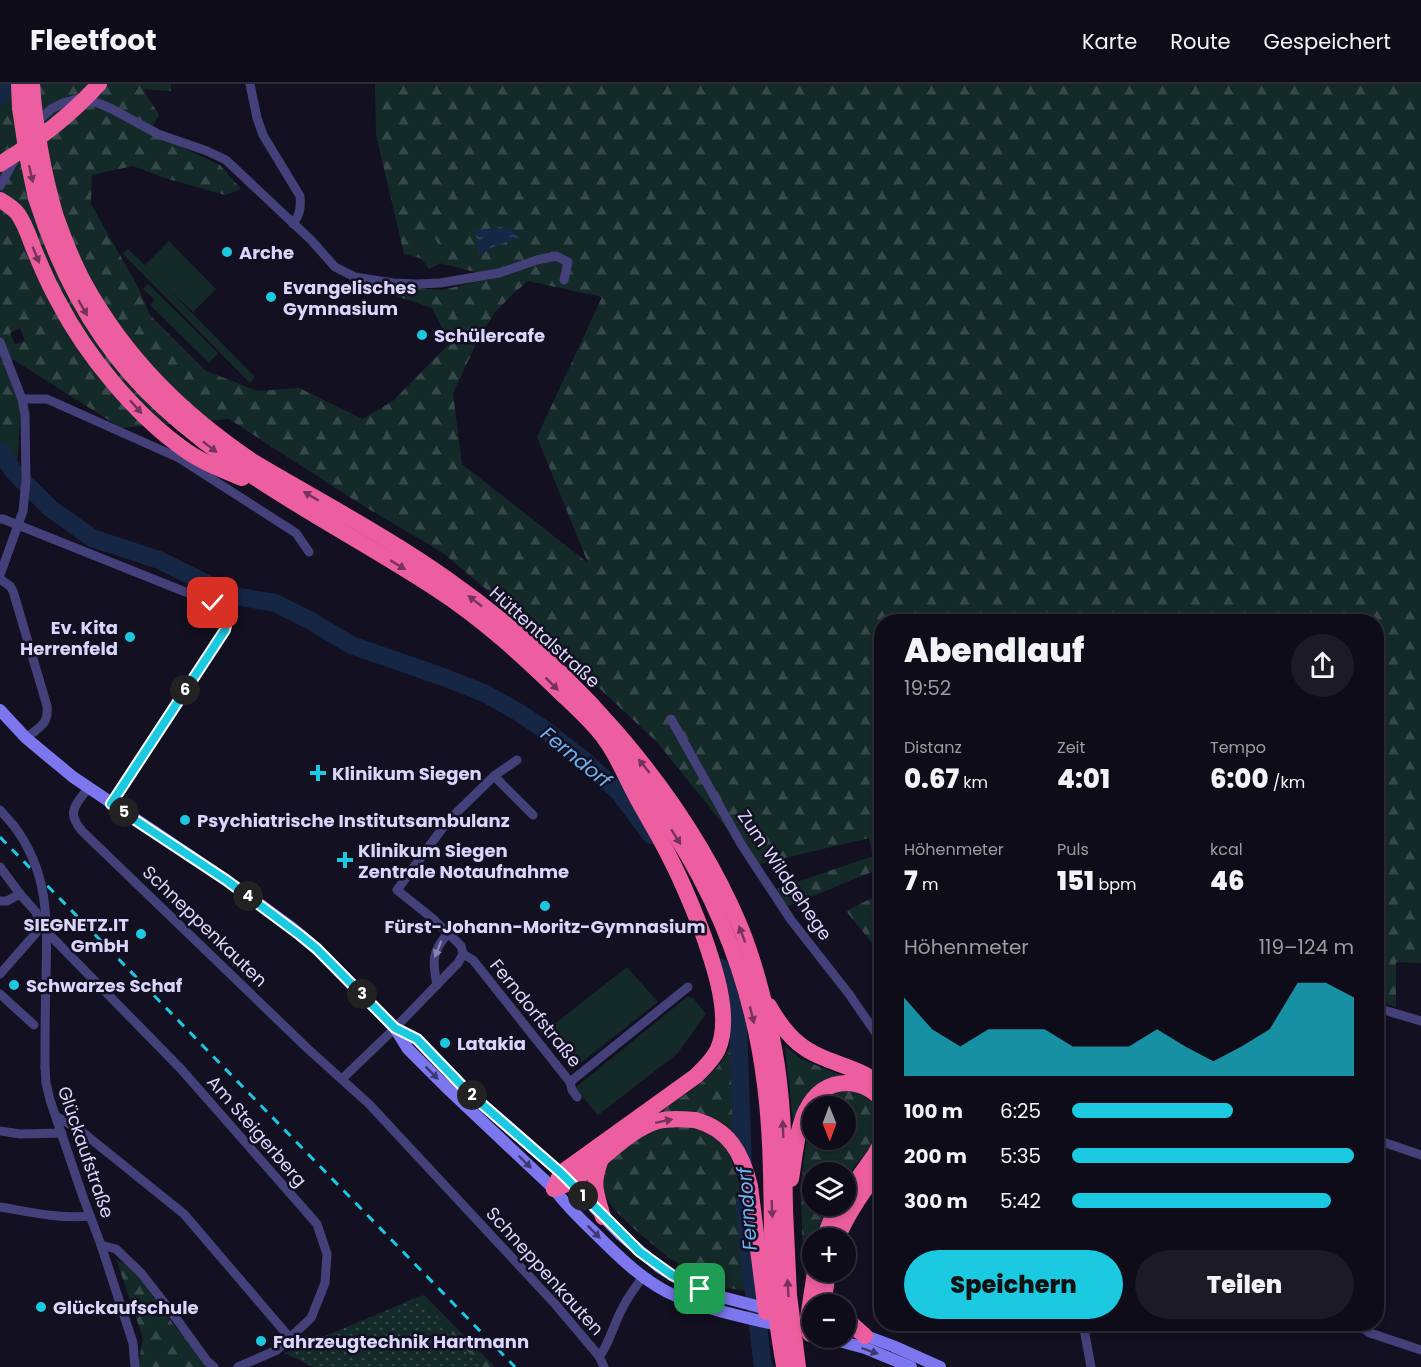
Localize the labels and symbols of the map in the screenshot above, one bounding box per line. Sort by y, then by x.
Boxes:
one-way arrow [26,164,36,183]
place label: Arche [239,240,294,265]
marker: Arche [220,245,234,259]
one-way arrow [32,246,41,264]
place label: Evangelisches Gymnasium [283,275,417,321]
marker: Evangelisches Gymnasium [264,290,278,304]
one-way arrow [78,300,89,316]
place label: Schülercafe [434,323,545,348]
marker: Schülercafe [415,328,429,342]
one-way arrow [129,399,143,414]
one-way arrow [203,441,218,453]
one-way arrow [303,490,319,501]
one-way arrow [390,559,406,570]
pin [187,577,238,628]
street label: Hüttentalstraße [484,580,606,694]
one-way arrow [468,595,483,607]
place label: Ev. Kita Herrenfeld [20,615,118,661]
marker: Ev. Kita Herrenfeld [123,630,137,644]
pin: 6 [170,675,200,705]
one-way arrow [545,677,559,691]
water label: Ferndorf [535,720,618,795]
one-way arrow [638,759,650,774]
place label: Klinikum Siegen [332,761,482,786]
marker: Klinikum Siegen [309,764,327,782]
pin: 5 [109,797,139,827]
street label: Zum Wildgehege [732,805,838,945]
place label: Psychiatrische Institutsambulanz [197,808,510,833]
marker: Psychiatrische Institutsambulanz [178,813,192,827]
one-way arrow [671,829,682,845]
place label: Klinikum Siegen Zentrale Notaufnahme [358,838,569,884]
marker: Klinikum Siegen Zentrale Notaufnahme [336,851,354,869]
street label: Schneppenkauten [137,860,273,992]
pin: 4 [233,881,263,911]
marker: Fürst-Johann-Moritz-Gymnasium [538,899,552,913]
place label: SIEGNETZ.IT GmbH [24,912,129,958]
place label: Fürst-Johann-Moritz-Gymnasium [384,914,706,939]
one-way arrow [737,925,747,943]
marker: SIEGNETZ.IT GmbH [134,927,148,941]
one-way arrow [433,941,443,959]
street label: Ferndorfstraße [484,953,588,1073]
place label: Schwarzes Schaf [26,973,183,998]
marker: Schwarzes Schaf [7,978,21,992]
pin: 3 [347,979,377,1009]
one-way arrow [748,1006,758,1025]
place label: Latakia [457,1031,526,1056]
marker: Latakia [438,1036,452,1050]
one-way arrow [424,1066,439,1080]
street label: Am Steigerberg [201,1070,313,1192]
pin: 2 [457,1080,487,1110]
street label: Glückaufstraße [52,1083,120,1221]
north arrow [802,1096,856,1150]
one-way arrow [655,1116,674,1125]
one-way arrow [778,1120,788,1139]
one-way arrow [518,1154,532,1168]
water label: Ferndorf [730,1165,764,1251]
pin: 1 [568,1181,598,1211]
one-way arrow [767,1200,776,1219]
street label: Schneppenkauten [481,1201,609,1341]
one-way arrow [586,1225,601,1239]
pin [674,1263,725,1314]
one-way arrow [784,1279,793,1298]
place label: Glückaufschule [53,1295,199,1320]
marker: Glückaufschule [34,1300,48,1314]
place label: Fahrzeugtechnik Hartmann [273,1329,529,1354]
marker: Fahrzeugtechnik Hartmann [254,1334,268,1348]
one-way arrow [861,1346,879,1356]

